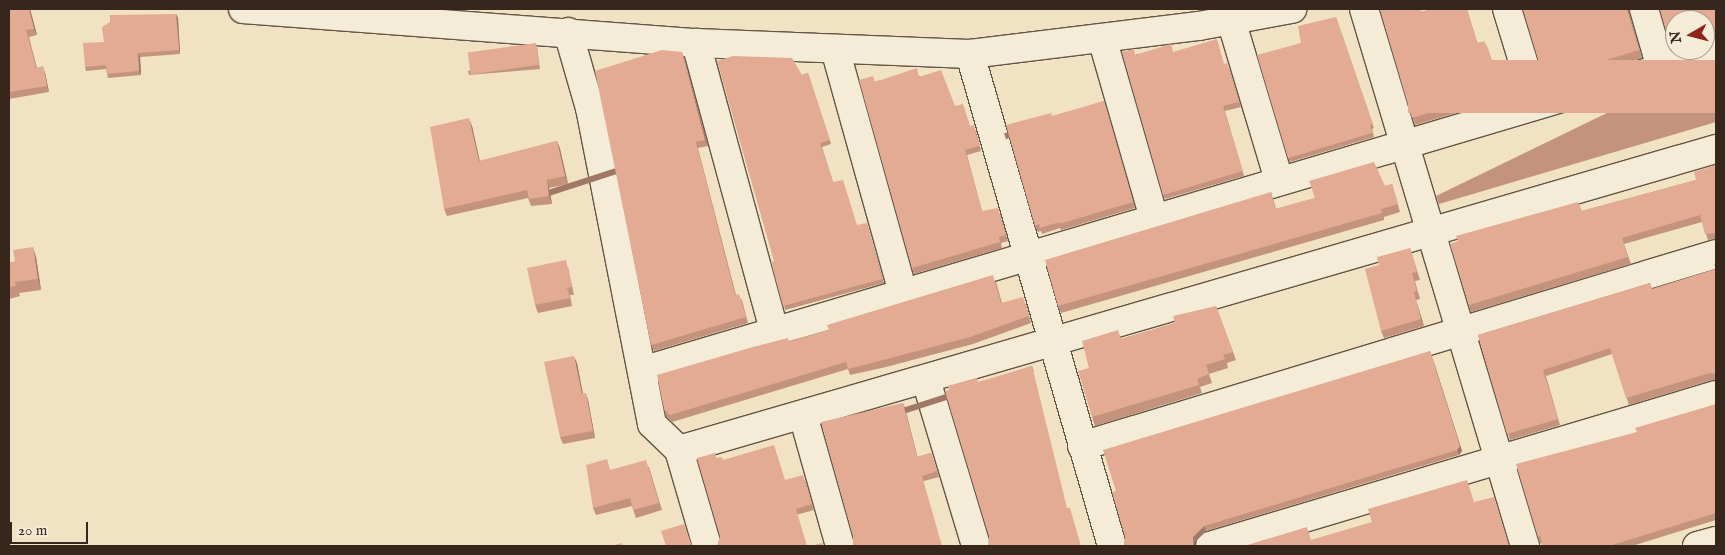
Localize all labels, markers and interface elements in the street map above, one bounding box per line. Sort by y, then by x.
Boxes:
north arrow [1665,10,1715,60]
text: N [1666,30,1686,44]
scale bar [12,512,90,544]
text: 20 m [18,521,47,540]

